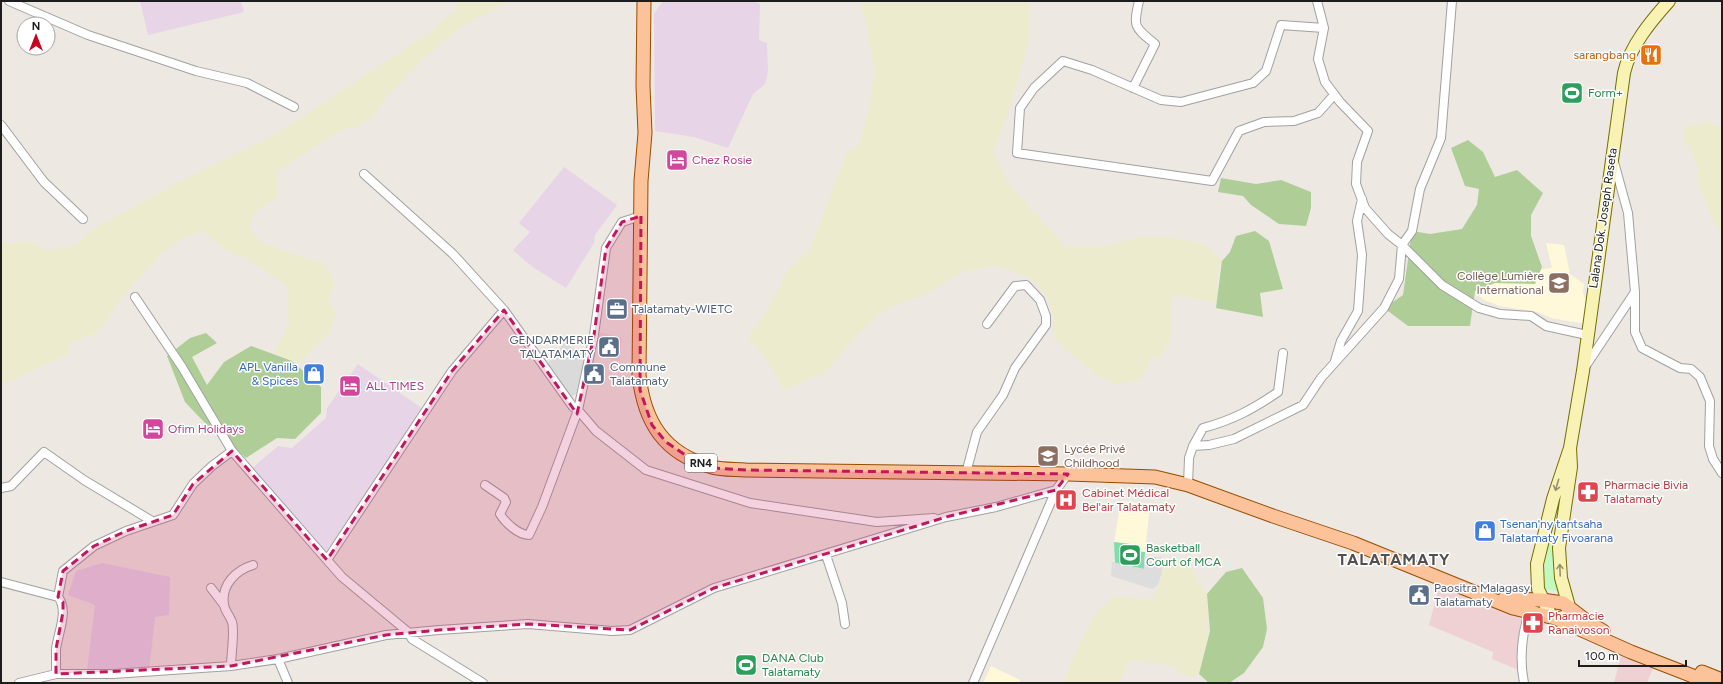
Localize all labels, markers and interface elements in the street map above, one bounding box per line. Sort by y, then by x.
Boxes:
north arrow [16,16,56,56]
text: N [32,20,40,33]
restaurant icon: sarangbang [1638,42,1664,68]
place label: sarangbang [1573,48,1636,62]
sports icon: Form+ [1559,80,1585,106]
place label: Form+ [1588,86,1623,100]
hotel icon: Chez Rosie [664,147,690,173]
street label: Lalana Dok. Joseph Raseta [1586,147,1620,289]
place label: Chez Rosie [692,153,753,167]
place label: Collège Lumière International [1457,269,1544,297]
school or university icon: Collège Lumière International [1546,270,1572,296]
office icon: Talatamaty-WIETC [604,296,630,322]
place label: Talatamaty-WIETC [632,302,733,316]
place label: GENDARMERIE TALATAMATY [509,333,595,361]
public building icon: GENDARMERIE TALATAMATY [596,334,622,360]
place label: APL Vanilla & Spices [239,360,298,388]
place label: Commune Talatamaty [610,360,669,388]
shop icon: APL Vanilla & Spices [301,361,327,387]
public building icon: Commune Talatamaty [581,361,607,387]
hotel icon: ALL TIMES [337,373,363,399]
place label: ALL TIMES [366,379,424,393]
hotel icon: Ofim Holidays [140,416,166,442]
place label: Ofim Holidays [168,422,244,436]
place label: Lycée Privé Childhood [1064,442,1126,470]
school or university icon: Lycée Privé Childhood [1035,443,1061,469]
road number: RN4 [685,454,717,472]
one-way arrow [1553,478,1560,491]
place label: Pharmacie Bivia Talatamaty [1604,478,1688,506]
pharmacy icon: Pharmacie Bivia Talatamaty [1575,479,1601,505]
place label: Cabinet Médical Bel'air Talatamaty [1082,486,1176,514]
hospital icon: Cabinet Médical Bel'air Talatamaty [1053,487,1079,513]
place label: Tsenan'ny tantsaha Talatamaty Fivoarana [1500,517,1613,545]
shop icon: Tsenan'ny tantsaha Talatamaty Fivoarana [1472,518,1498,544]
place label: Basketball Court of MCA [1146,541,1221,569]
sports icon: Basketball Court of MCA [1117,542,1143,568]
district label: TALATAMATY [1338,550,1450,569]
one-way arrow [1557,564,1564,577]
place label: Paositra Malagasy Talatamaty [1434,581,1531,609]
public building icon: Paositra Malagasy Talatamaty [1406,582,1432,608]
place label: Pharmacie Ranaivoson [1548,609,1610,637]
pharmacy icon: Pharmacie Ranaivoson [1520,610,1546,636]
scale bar [1579,642,1686,668]
text: 100 m [1585,649,1619,663]
place label: DANA Club Talatamaty [762,651,824,679]
sports icon: DANA Club Talatamaty [733,652,759,678]

